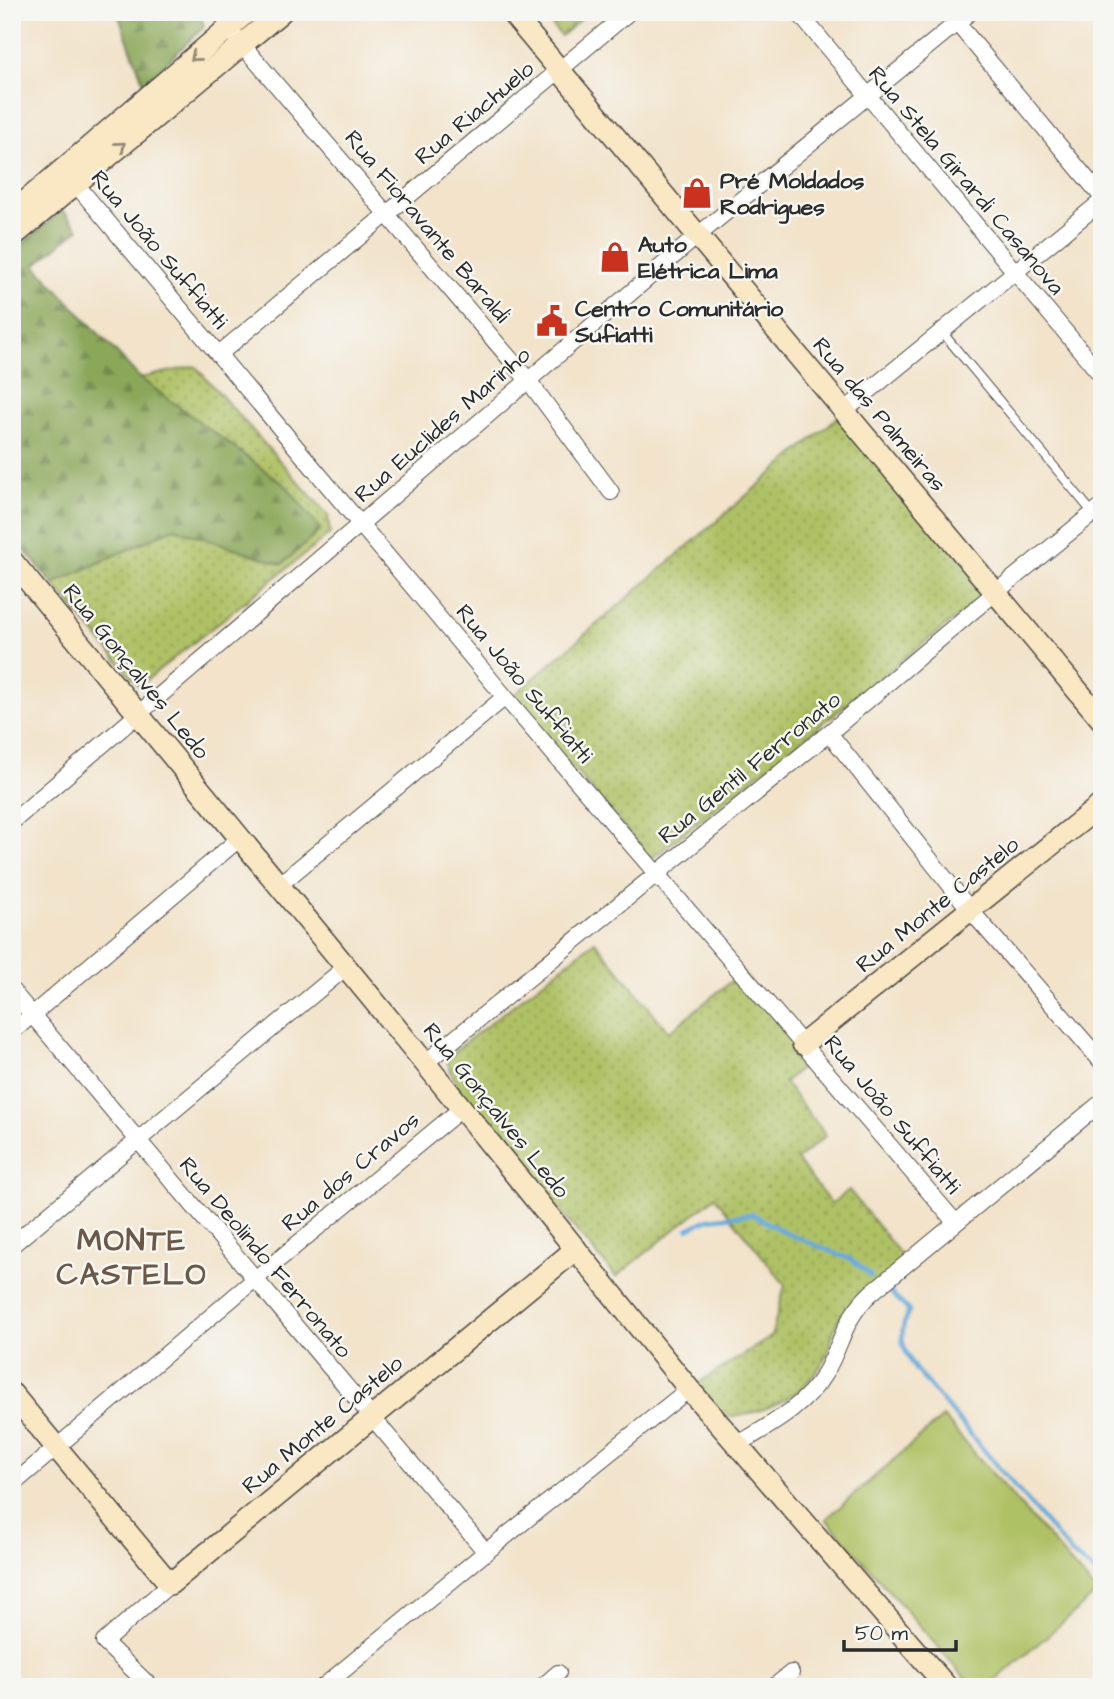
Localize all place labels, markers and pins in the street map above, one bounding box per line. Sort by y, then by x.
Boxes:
place label: Pré Moldados Rodrigues [720,165,865,224]
shop icon: Pré Moldados Rodrigues [680,176,714,210]
place label: Auto Elétrica Lima [638,229,778,287]
shop icon: Auto Elétrica Lima [598,240,632,274]
place label: Centro Comunitário Sufiatti [574,293,783,351]
public building icon: Centro Comunitário Sufiatti [535,304,569,338]

